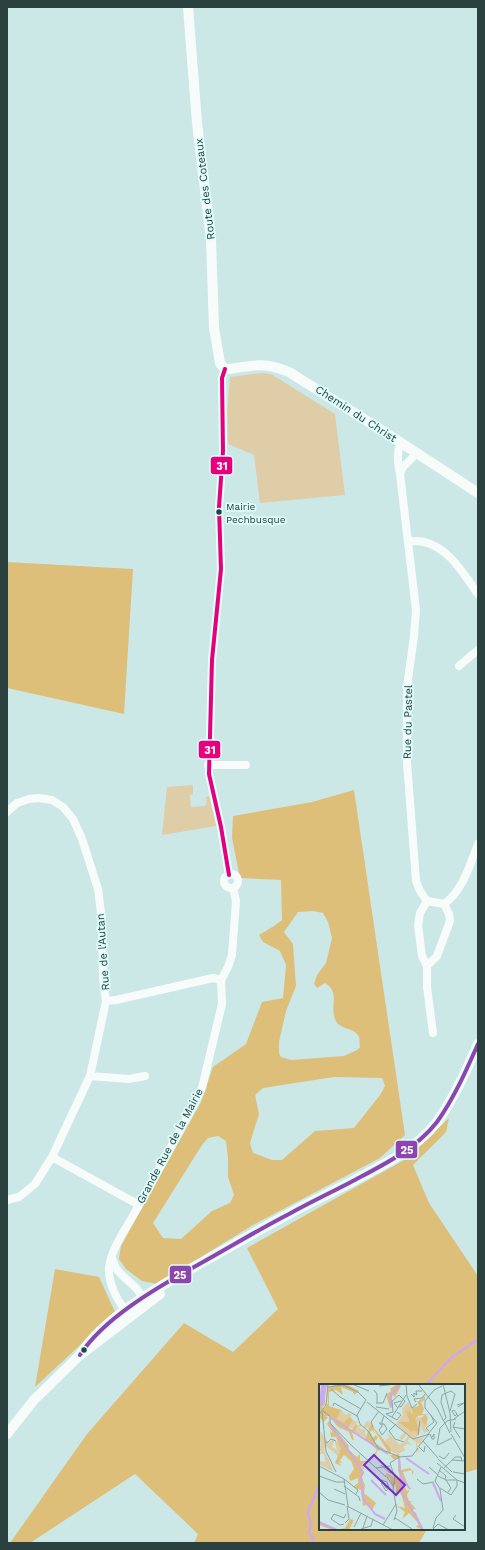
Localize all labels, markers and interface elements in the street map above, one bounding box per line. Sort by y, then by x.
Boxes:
street label: Route des Coteaux [192,138,218,240]
street label: Chemin du Christ [313,383,399,445]
line badge: 31 [210,456,233,475]
text: 31 [216,460,228,473]
place label: Mairie Pechbusque [226,501,286,525]
marker: Mairie Pechbusque [214,507,224,517]
street label: Rue du Pastel [401,684,415,759]
line badge: 31 [198,740,221,759]
text: 31 [204,744,216,757]
street label: Rue de l'Autan [94,913,112,991]
street label: Grande Rue de la Mairie [134,1086,206,1206]
line badge: 25 [395,1140,418,1159]
text: 25 [401,1144,413,1157]
line badge: 25 [169,1265,192,1284]
text: 25 [174,1269,186,1282]
unlabelled marker [79,1345,89,1355]
inset map [319,1384,465,1530]

